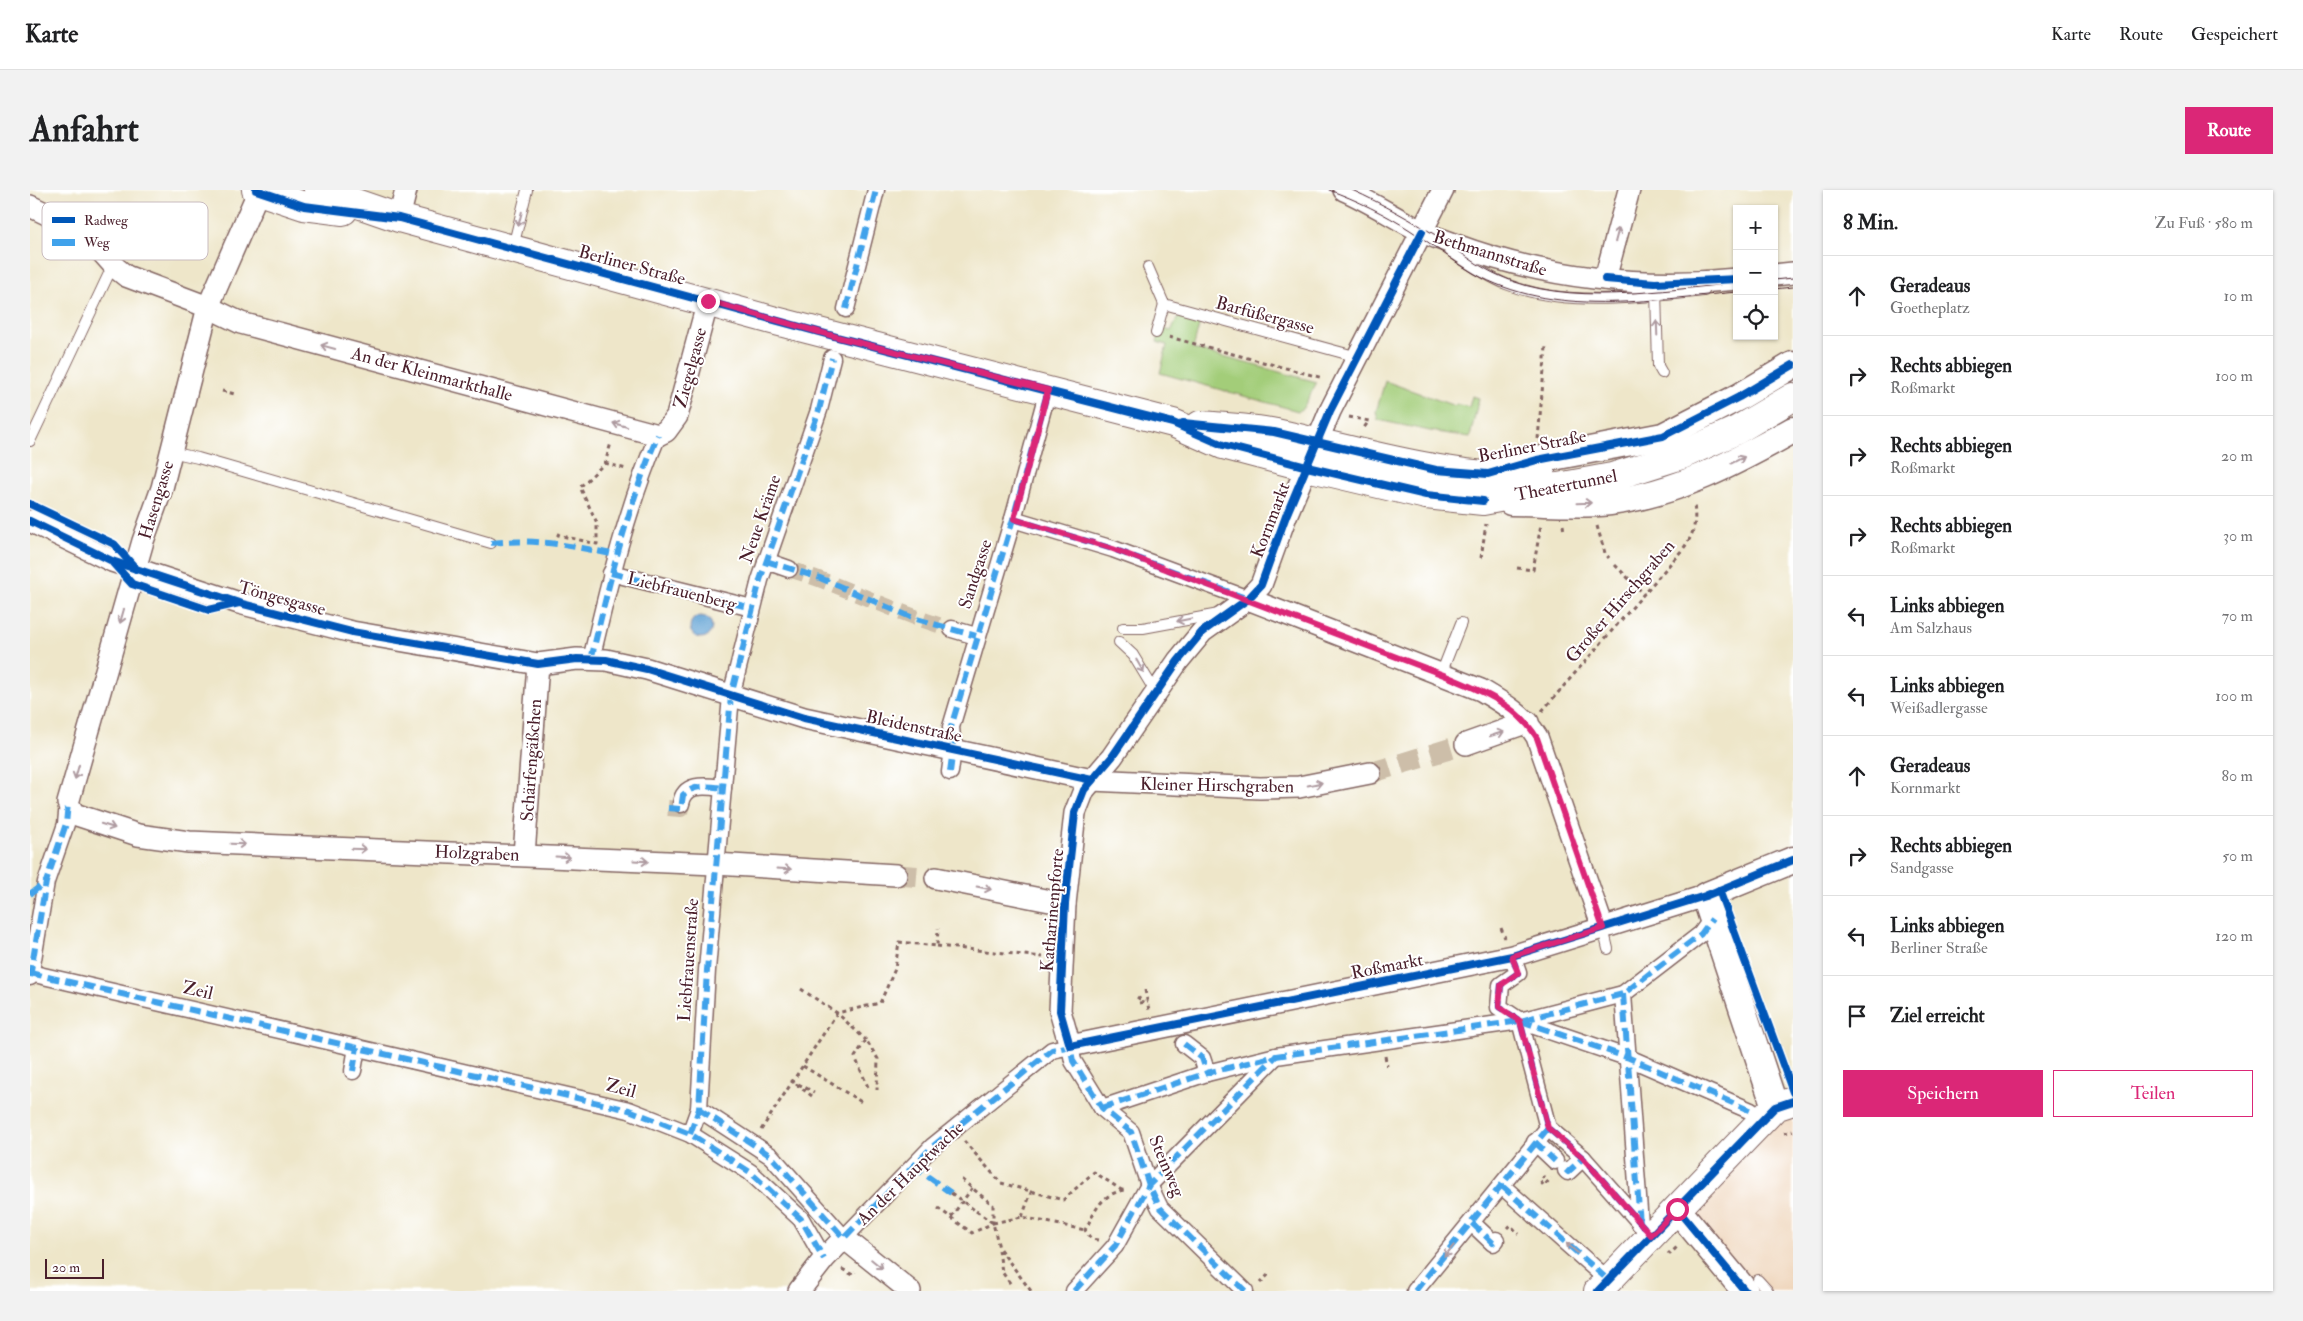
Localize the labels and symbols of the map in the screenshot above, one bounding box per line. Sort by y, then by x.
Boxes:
legend [42,202,208,260]
one-way arrow [515,211,524,227]
text: Radweg [84,212,129,229]
street label: Bethmannstraße [1430,225,1550,282]
one-way arrow [1613,227,1622,243]
text: Weg [83,234,111,251]
street label: Berliner Straße [576,240,688,291]
route end [697,290,720,313]
street label: Barfüßergasse [1213,291,1317,340]
one-way arrow [1652,320,1662,336]
street label: Ziegelgasse [669,325,712,411]
one-way arrow [320,341,336,351]
street label: An der Kleinmarkthalle [348,342,515,407]
one-way arrow [612,420,628,429]
street label: Berliner Straße [1476,425,1589,468]
one-way arrow [1730,455,1745,464]
street label: Hasengasse [134,457,179,542]
street label: Theatertunnel [1513,464,1620,507]
street label: Neue Kräme [735,471,786,566]
street label: Kornmarkt [1246,479,1295,561]
one-way arrow [1575,498,1591,508]
street label: Großer Hirschgraben [1561,535,1680,668]
street label: Sandgasse [953,536,998,612]
street label: Liebfrauenberg [625,567,740,616]
street label: Töngesgasse [236,576,329,621]
one-way arrow [117,608,127,624]
one-way arrow [1177,616,1193,626]
one-way arrow [1136,658,1146,672]
street label: Schärfengäßchen [516,698,547,822]
street label: Bleidenstraße [864,705,964,748]
one-way arrow [1489,729,1505,738]
one-way arrow [72,764,81,780]
street label: Kleiner Hirschgraben [1140,773,1294,798]
one-way arrow [1307,779,1323,788]
one-way arrow [100,821,116,831]
one-way arrow [229,839,245,848]
street label: Holzgraben [434,841,520,866]
one-way arrow [351,844,367,853]
street label: Katharinenpforte [1036,847,1069,973]
one-way arrow [554,853,570,862]
one-way arrow [632,856,649,866]
one-way arrow [775,864,791,873]
one-way arrow [976,883,992,893]
street label: Liebfrauenstraße [673,897,704,1022]
street label: Roßmarkt [1349,948,1425,985]
street label: Zeil [180,976,216,1005]
street label: Zeil [603,1073,639,1104]
street label: An der Hauptwache [851,1116,969,1231]
street label: Steinweg [1143,1132,1190,1201]
route start [1666,1198,1689,1221]
one-way arrow [1565,1242,1578,1254]
one-way arrow [1443,1244,1454,1257]
scale bar [45,1256,104,1279]
one-way arrow [870,1259,883,1270]

